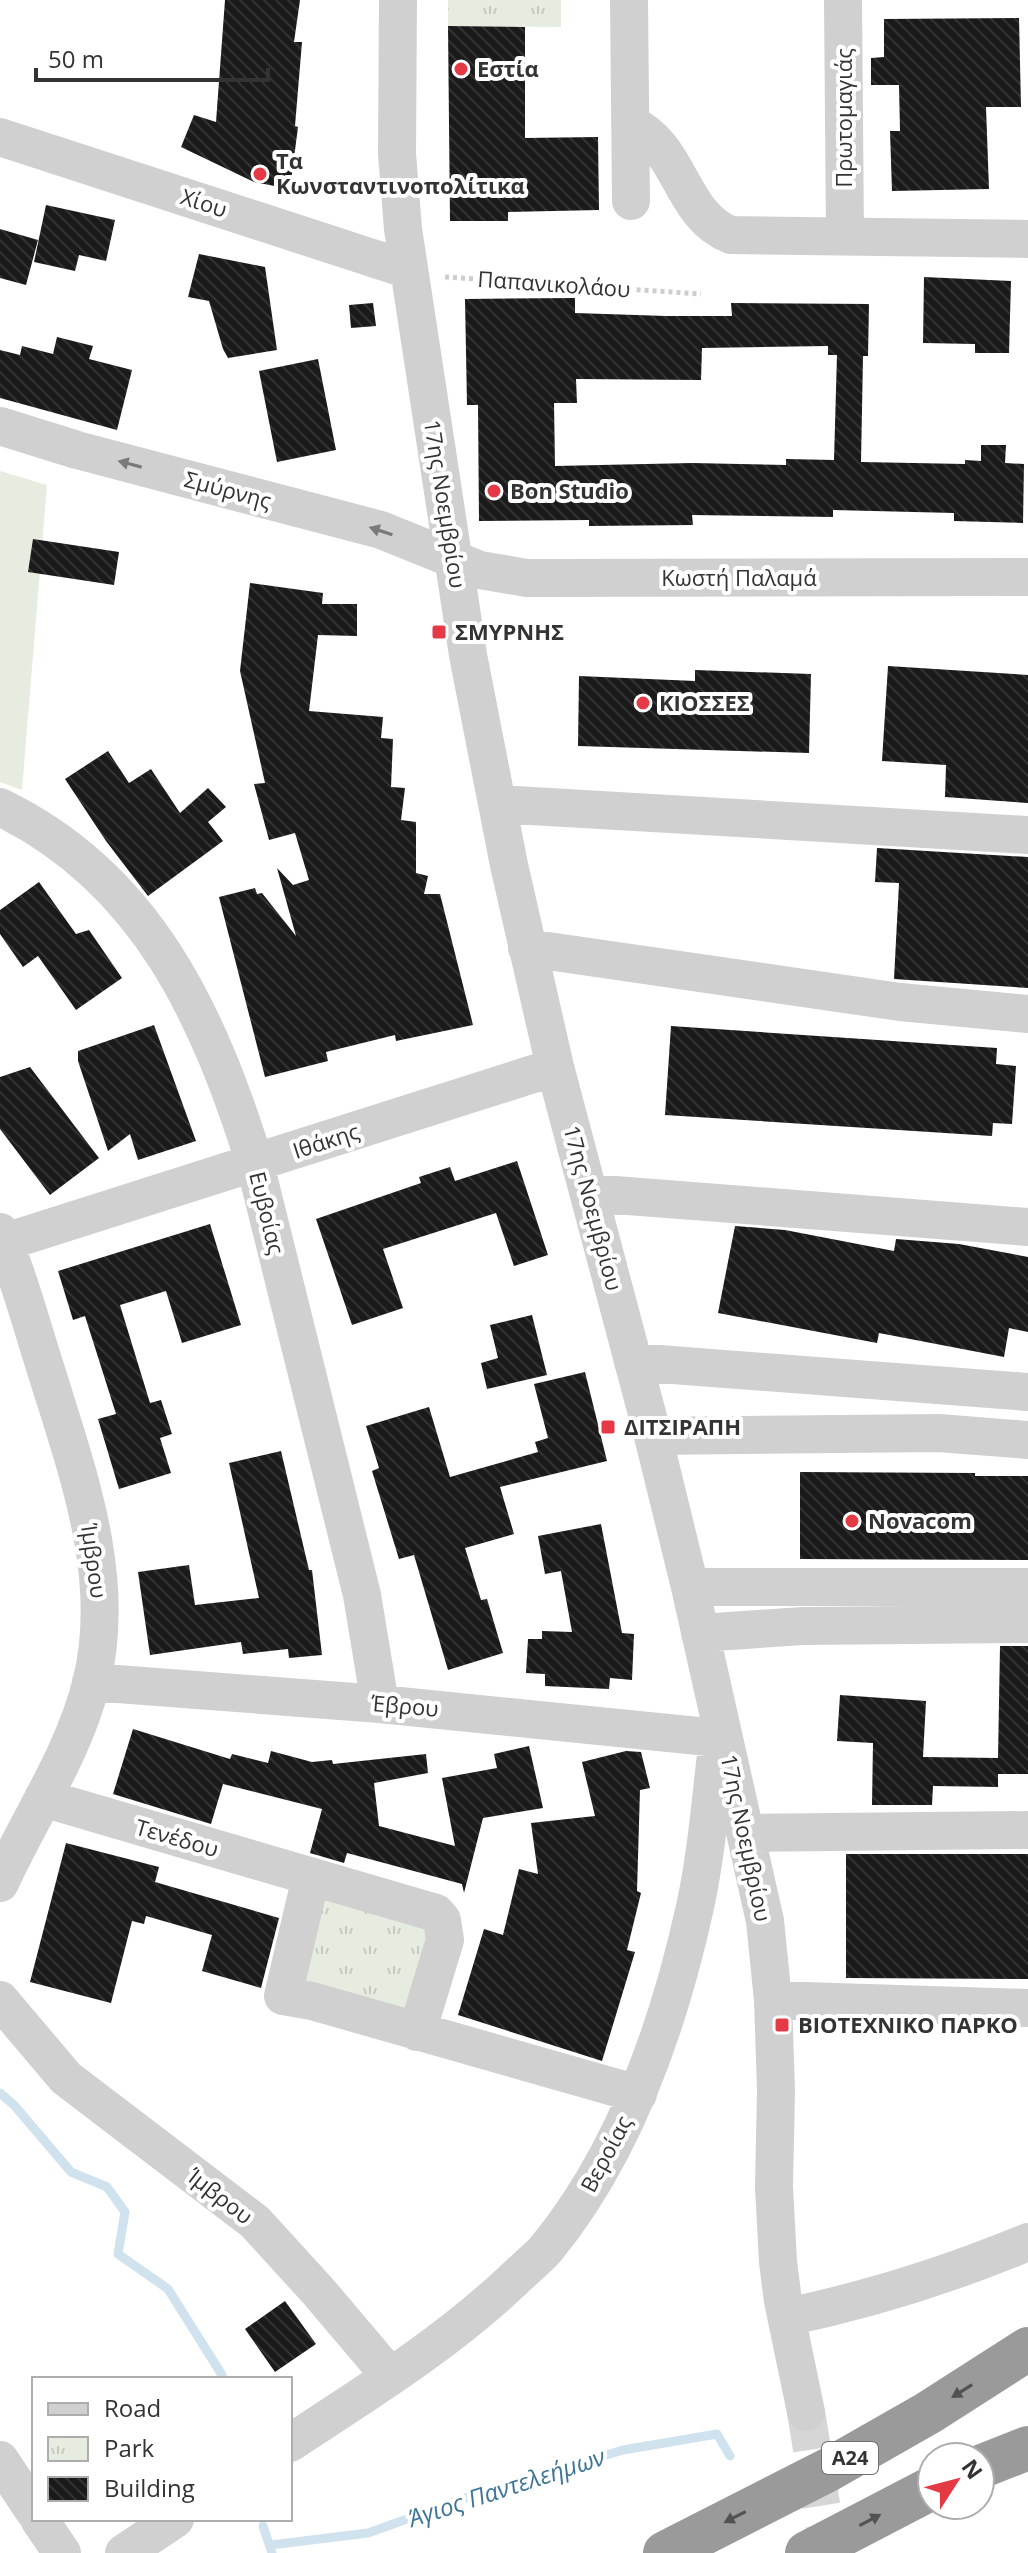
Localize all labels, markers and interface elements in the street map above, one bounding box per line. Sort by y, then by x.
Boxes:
scale bar [36,32,268,82]
text: 50 m [48,42,104,75]
street label: Πρωτομαγιάς [828,48,858,188]
place label: Εστία [477,53,539,83]
marker: Εστία [452,60,470,78]
place label: Τα Κωνσταντινοπολίτικα [276,145,525,200]
marker: Τα Κωνσταντινοπολίτικα [251,165,269,183]
street label: Χίου [177,181,231,224]
street label: Παπανικολάου [477,263,632,303]
street label: 17ης Νοεμβρίου [418,418,474,590]
one-way arrow [118,458,143,470]
street label: Σμύρνης [182,463,275,515]
place label: Bon Studio [510,475,629,505]
marker: Bon Studio [485,482,503,500]
one-way arrow [369,524,393,536]
street label: Κωστή Παλαμά [661,562,817,592]
place label: ΣΜΥΡΝΗΣ [455,616,564,646]
marker: ΣΜΥΡΝΗΣ [430,623,448,641]
place label: ΚΙΟΣΣΕΣ [659,687,750,717]
marker: ΚΙΟΣΣΕΣ [634,694,652,712]
street label: Ιθάκης [289,1115,363,1165]
street label: 17ης Νοεμβρίου [557,1122,630,1294]
street label: Ευβοίας [243,1168,293,1258]
place label: ΔΙΤΣΙΡΑΠΗ [624,1411,741,1441]
marker: ΔΙΤΣΙΡΑΠΗ [599,1418,617,1436]
place label: Novacom [868,1505,972,1535]
marker: Novacom [843,1512,861,1530]
street label: Ίμβρου [75,1521,115,1600]
street label: Έβρου [369,1687,440,1723]
street label: 17ης Νοεμβρίου [715,1752,779,1924]
street label: Τενέδου [132,1811,222,1863]
place label: ΒΙΟΤΕΧΝΙΚΟ ΠΑΡΚΟ [798,2009,1018,2039]
marker: ΒΙΟΤΕΧΝΙΚΟ ΠΑΡΚΟ [773,2016,791,2034]
street label: Βεροίας [572,2110,638,2197]
street label: Ίμβρου [181,2160,259,2230]
legend [32,2377,292,2521]
one-way arrow [951,2383,973,2397]
text: Road [104,2391,161,2424]
text: Park [104,2431,155,2464]
water label: Άγιος Παντελεήμων [402,2439,610,2535]
north arrow [916,2441,996,2521]
road number: Α24 [822,2442,878,2474]
text: N [956,2453,990,2485]
text: Building [104,2471,195,2504]
one-way arrow [724,2511,747,2524]
one-way arrow [858,2514,881,2527]

